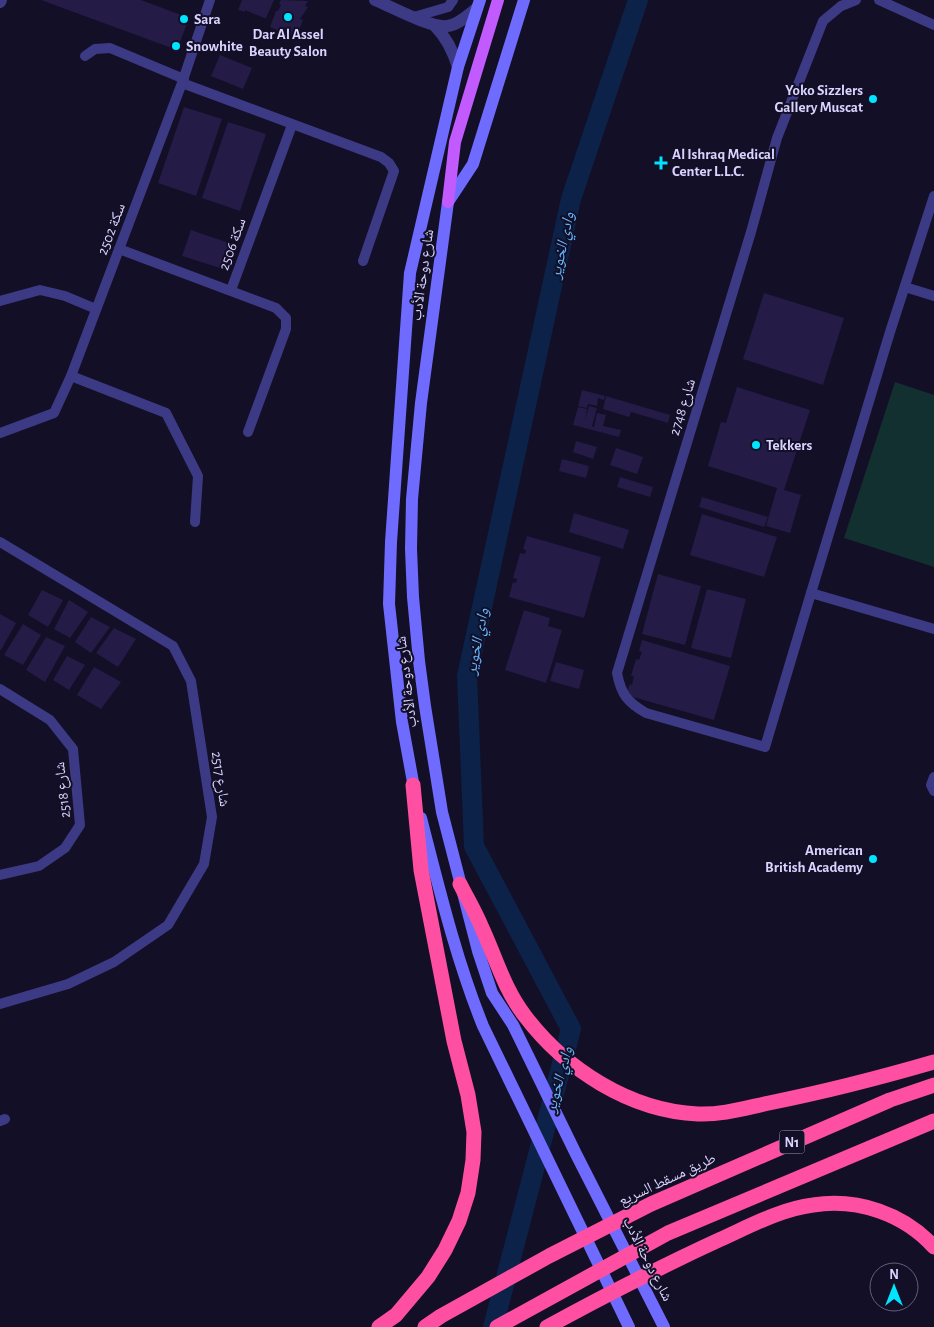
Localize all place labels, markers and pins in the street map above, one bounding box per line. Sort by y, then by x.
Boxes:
marker: Dar Al Assel Beauty Salon [282,11,294,23]
place label: Sara [194,12,221,27]
marker: Sara [178,13,190,25]
place label: Dar Al Assel Beauty Salon [249,27,327,59]
place label: Snowhite [186,39,243,54]
marker: Snowhite [170,40,182,52]
place label: Yoko Sizzlers Gallery Muscat [774,83,863,115]
marker: Yoko Sizzlers Gallery Muscat [867,93,879,105]
place label: Al Ishraq Medical Center L.L.C. [672,147,775,179]
marker: Al Ishraq Medical Center L.L.C. [654,156,668,170]
place label: Tekkers [766,438,813,453]
marker: Tekkers [750,439,762,451]
place label: American British Academy [765,843,863,875]
marker: American British Academy [867,853,879,865]

